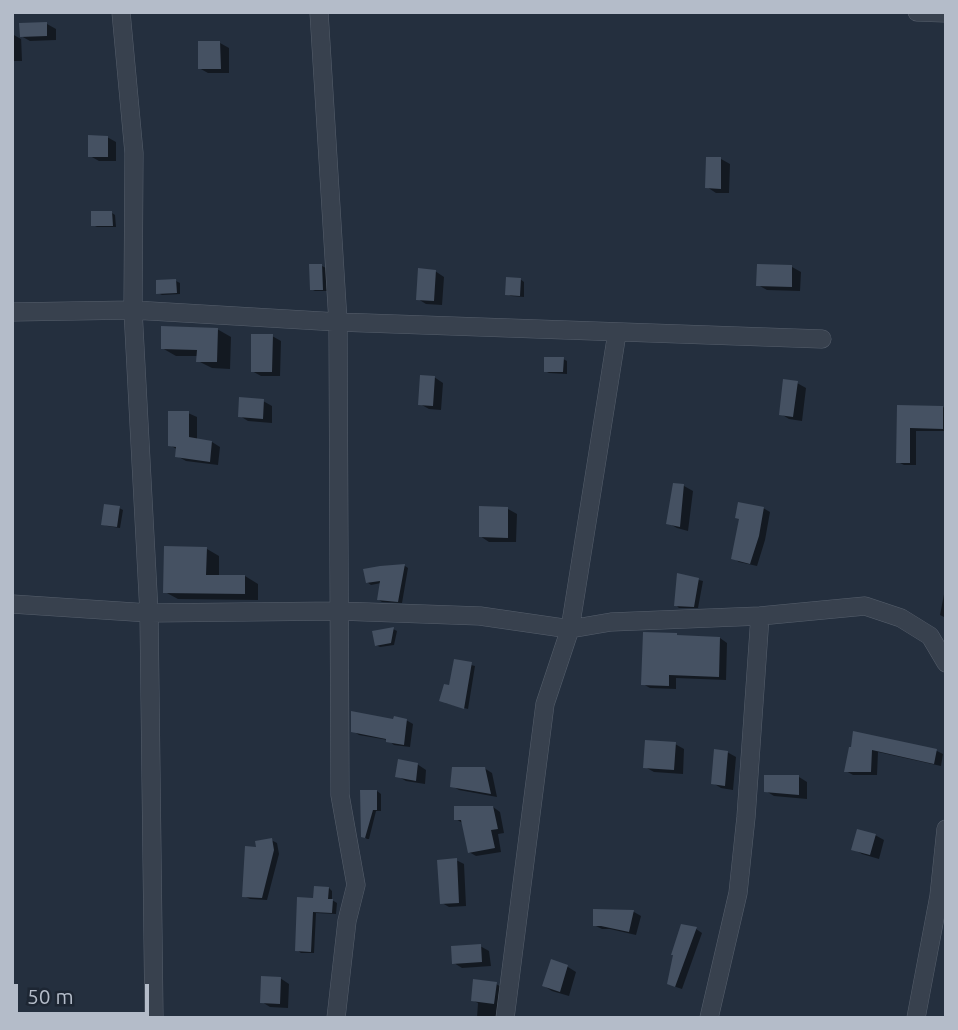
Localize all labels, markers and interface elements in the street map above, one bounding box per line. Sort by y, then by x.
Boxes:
scale bar [18,970,152,1014]
text: 50 m [27,984,74,1008]

